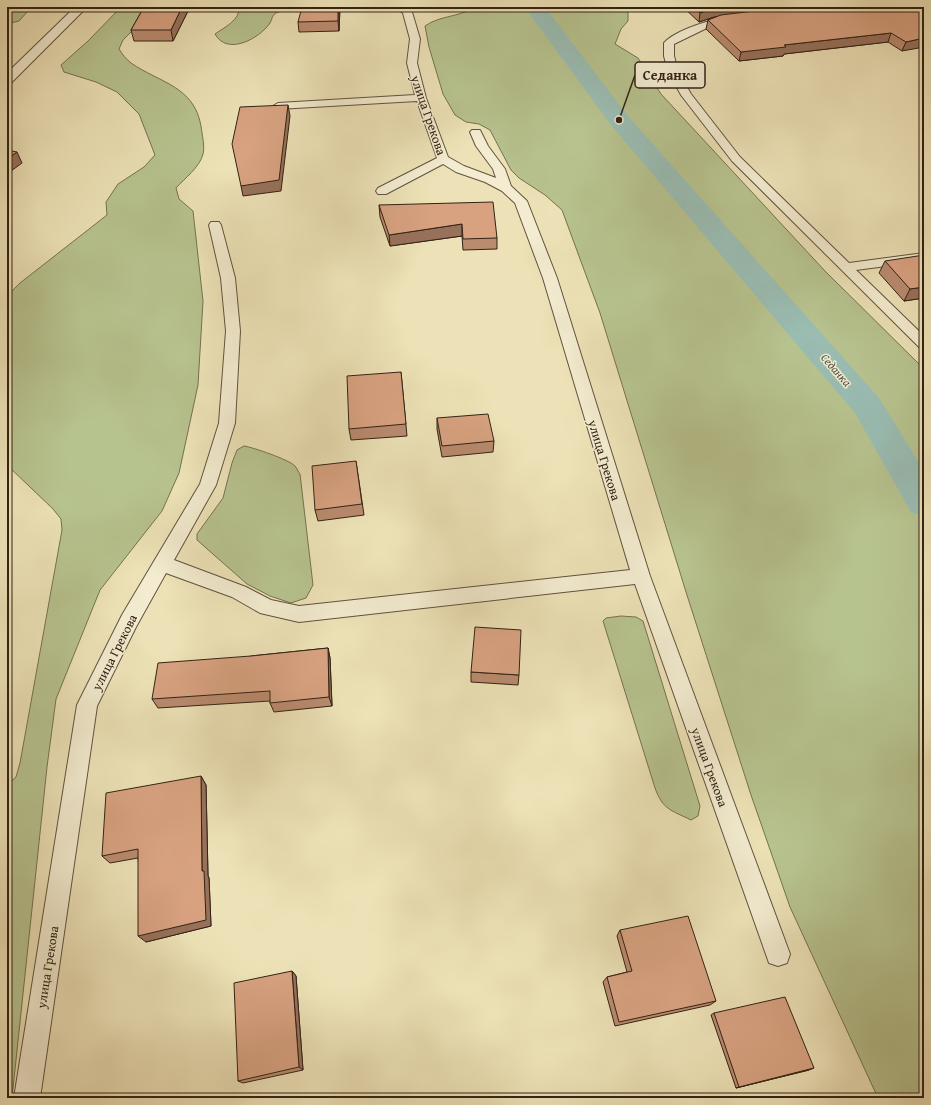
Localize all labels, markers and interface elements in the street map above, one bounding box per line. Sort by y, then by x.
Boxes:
callout: Седанка [635,62,705,88]
text: Седанка [643,65,698,85]
street label: улица Грекова [406,72,451,158]
water label: Седанка [817,349,856,390]
street label: улица Грекова [583,417,626,504]
street label: улица Грекова [87,610,142,695]
street label: улица Грекова [686,724,733,810]
street label: улица Грекова [31,924,64,1011]

